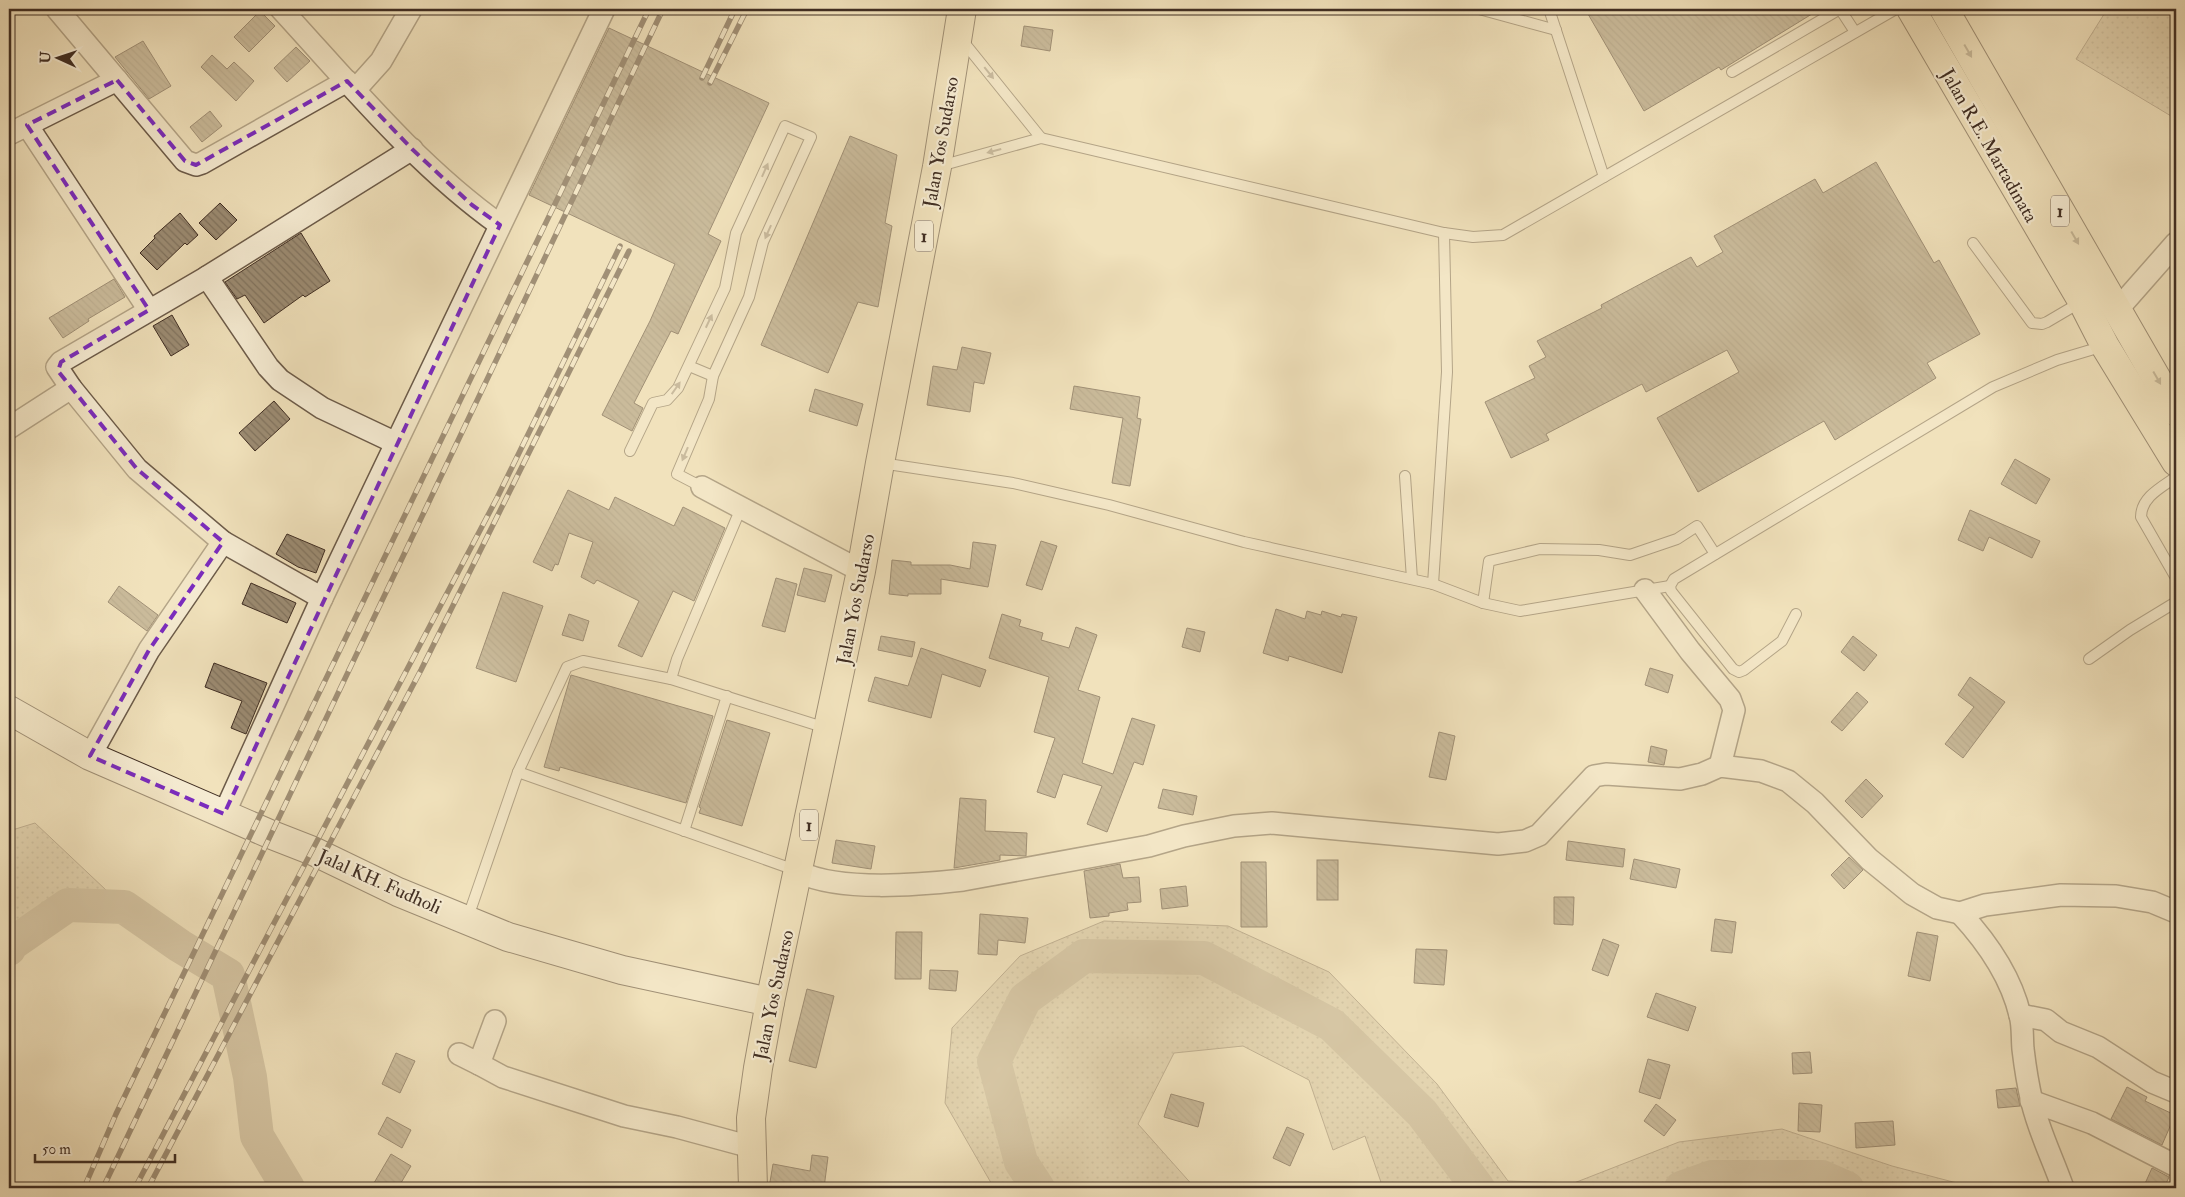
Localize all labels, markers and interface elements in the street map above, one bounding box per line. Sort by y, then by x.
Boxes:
north arrow [32,32,82,82]
one-way arrow [1964,44,1972,58]
text: U [37,51,54,64]
street label: Jalan R.E. Martadinata [1935,63,2043,227]
one-way arrow [983,67,994,80]
street label: Jalan Yos Sudarso [917,75,964,211]
one-way arrow [987,147,1002,155]
one-way arrow [762,163,770,177]
road number: 1 [2051,196,2069,227]
road number: 1 [915,220,933,252]
one-way arrow [763,225,771,239]
one-way arrow [2071,230,2079,245]
one-way arrow [705,314,713,328]
one-way arrow [2152,372,2161,385]
one-way arrow [671,381,681,395]
one-way arrow [681,447,689,461]
street label: Jalan Yos Sudarso [831,532,880,668]
road number: 1 [800,810,818,840]
street label: Jalal KH. Fudholi [313,844,445,920]
street label: Jalan Yos Sudarso [748,928,800,1064]
scale bar [35,1132,175,1164]
text: 50 m [42,1140,71,1159]

